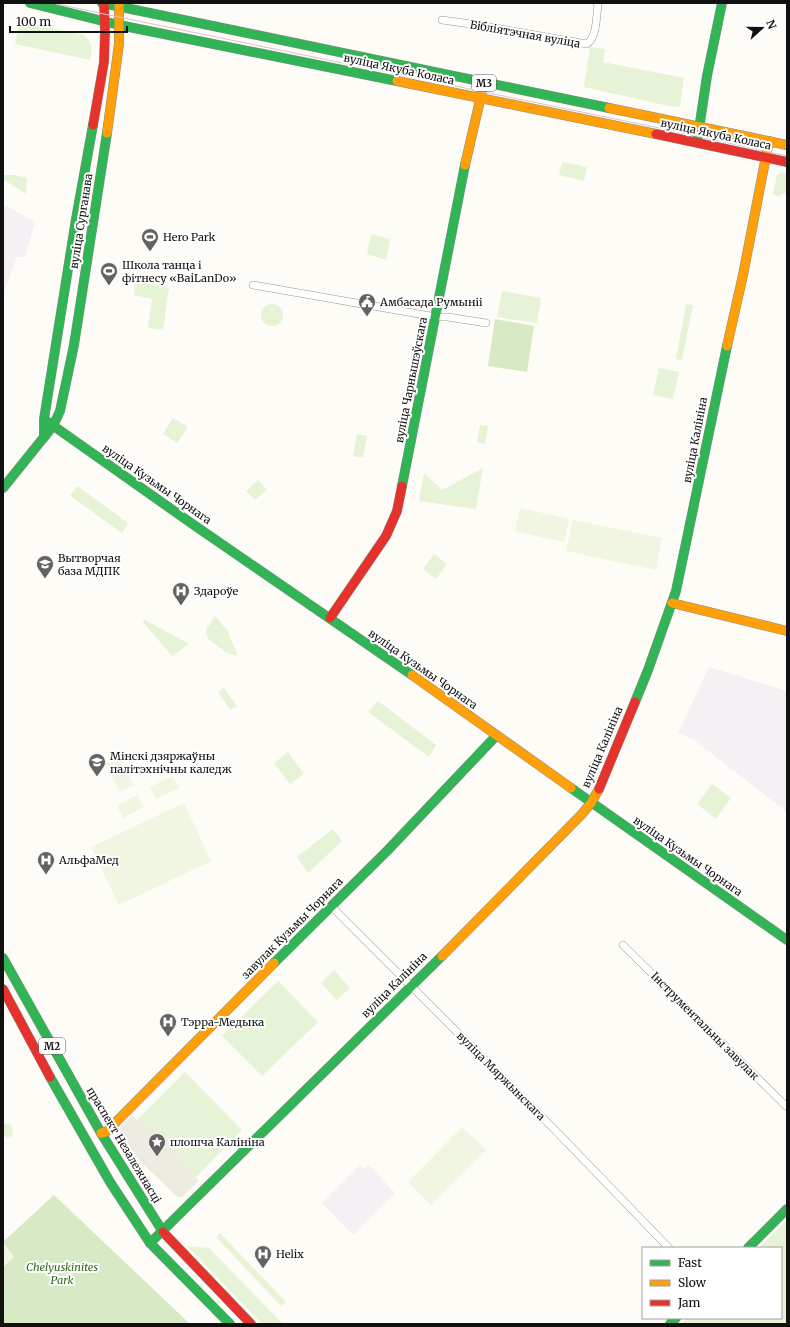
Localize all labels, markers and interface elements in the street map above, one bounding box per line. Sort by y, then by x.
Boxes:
scale bar [10,8,127,34]
north arrow [742,8,782,48]
text: 100 m [16,14,51,29]
street label: Бібліятэчная вуліца [469,17,581,51]
text: N [763,18,780,31]
street label: вуліца Якуба Коласа [342,50,456,88]
road number: М3 [472,75,496,91]
street label: вуліца Якуба Коласа [659,115,773,153]
street label: вуліца Сурганава [67,172,95,270]
sports icon: Hero Park [140,227,160,252]
place label: Hero Park [163,230,216,244]
place label: Школа танца і фітнесу «BaiLanDo» [122,258,236,285]
sports icon: Школа танца і фітнесу «BaiLanDo» [99,261,119,286]
public building icon: Амбасада Румыніі [357,292,377,317]
place label: Амбасада Румыніі [379,295,483,309]
street label: вуліца Чарнышэўскага [392,316,430,444]
street label: вуліца Калініна [680,396,710,484]
street label: вуліца Кузьмы Чорнага [100,441,214,527]
place label: Вытворчая база МДПК [58,551,121,578]
school or university icon: Вытворчая база МДПК [35,554,55,579]
hospital icon: Здароўе [171,581,191,606]
place label: Здароўе [194,584,239,598]
street label: вуліца Кузьмы Чорнага [366,626,480,712]
street label: вуліца Калініна [579,704,625,790]
place label: Мінскі дзяржаўны палітэхнічны каледж [110,749,232,776]
school or university icon: Мінскі дзяржаўны палітэхнічны каледж [87,752,107,777]
street label: вуліца Кузьмы Чорнага [631,813,745,899]
hospital icon: АльфаМед [36,850,56,875]
place label: АльфаМед [58,853,119,867]
street label: завулак Кузьмы Чорнага [238,874,346,982]
street label: вуліца Калініна [358,949,430,1021]
street label: Інструментальны завулак [648,969,762,1083]
hospital icon: Тэрра-Медыка [158,1012,178,1037]
place label: Тэрра-Медыка [181,1015,264,1029]
street label: вуліца Мяржынскага [454,1029,548,1123]
road number: М2 [39,1038,65,1054]
street label: праспект Незалежнасці [84,1084,165,1206]
place icon: плошча Калініна [147,1132,167,1157]
place label: плошча Калініна [170,1135,265,1149]
hospital icon: Helix [253,1244,273,1269]
place label: Helix [276,1247,304,1261]
legend [642,1247,782,1319]
text: Fast [678,1255,702,1270]
park label: Chelyuskinites Park [26,1260,98,1287]
text: Slow [678,1275,707,1290]
text: Jam [677,1295,701,1310]

